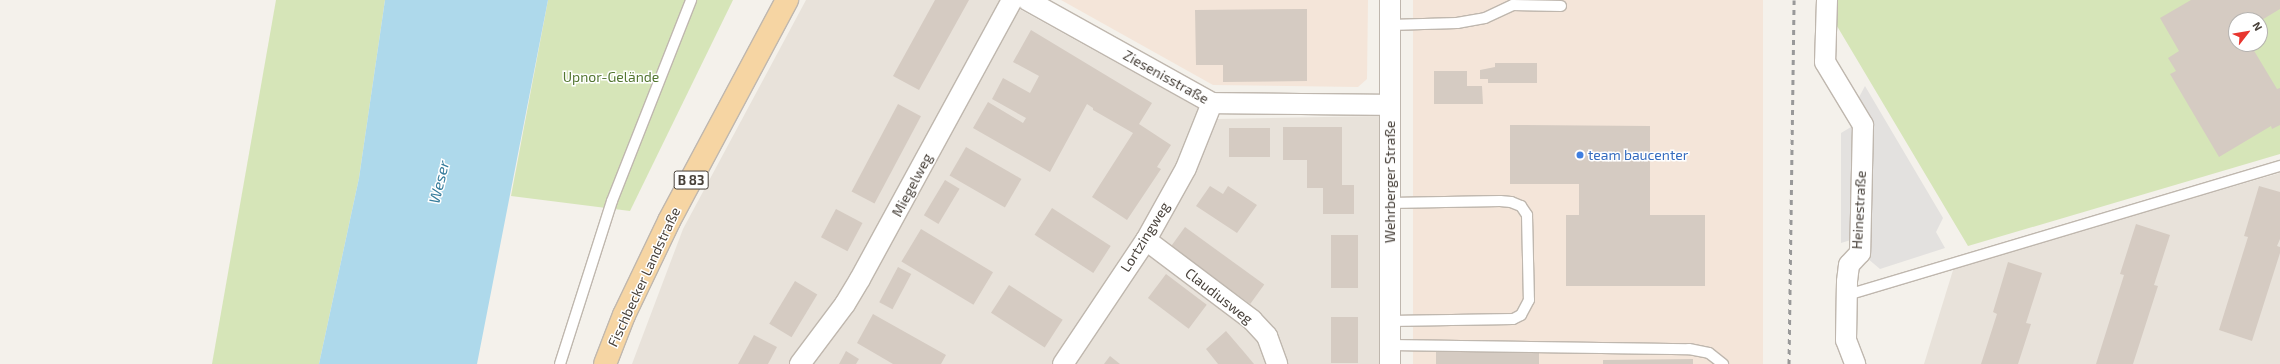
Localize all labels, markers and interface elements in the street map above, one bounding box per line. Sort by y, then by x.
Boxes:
north arrow [2228,12,2268,52]
text: N [2250,19,2265,33]
street label: Ziesenisstraße [1120,47,1212,107]
park label: Upnor-Gelände [563,69,659,85]
street label: Wehrberger Straße [1382,121,1398,243]
place label: team baucenter [1588,147,1688,163]
street label: Miegelweg [888,150,936,220]
marker: team baucenter [1575,150,1585,160]
water label: Weser [425,159,453,205]
road number: B 83 [673,169,709,191]
street label: Heinestraße [1849,170,1869,250]
street label: Lortzingweg [1117,199,1173,275]
street label: Fischbecker Landstraße [604,204,684,350]
street label: Claudiusweg [1182,264,1256,328]

